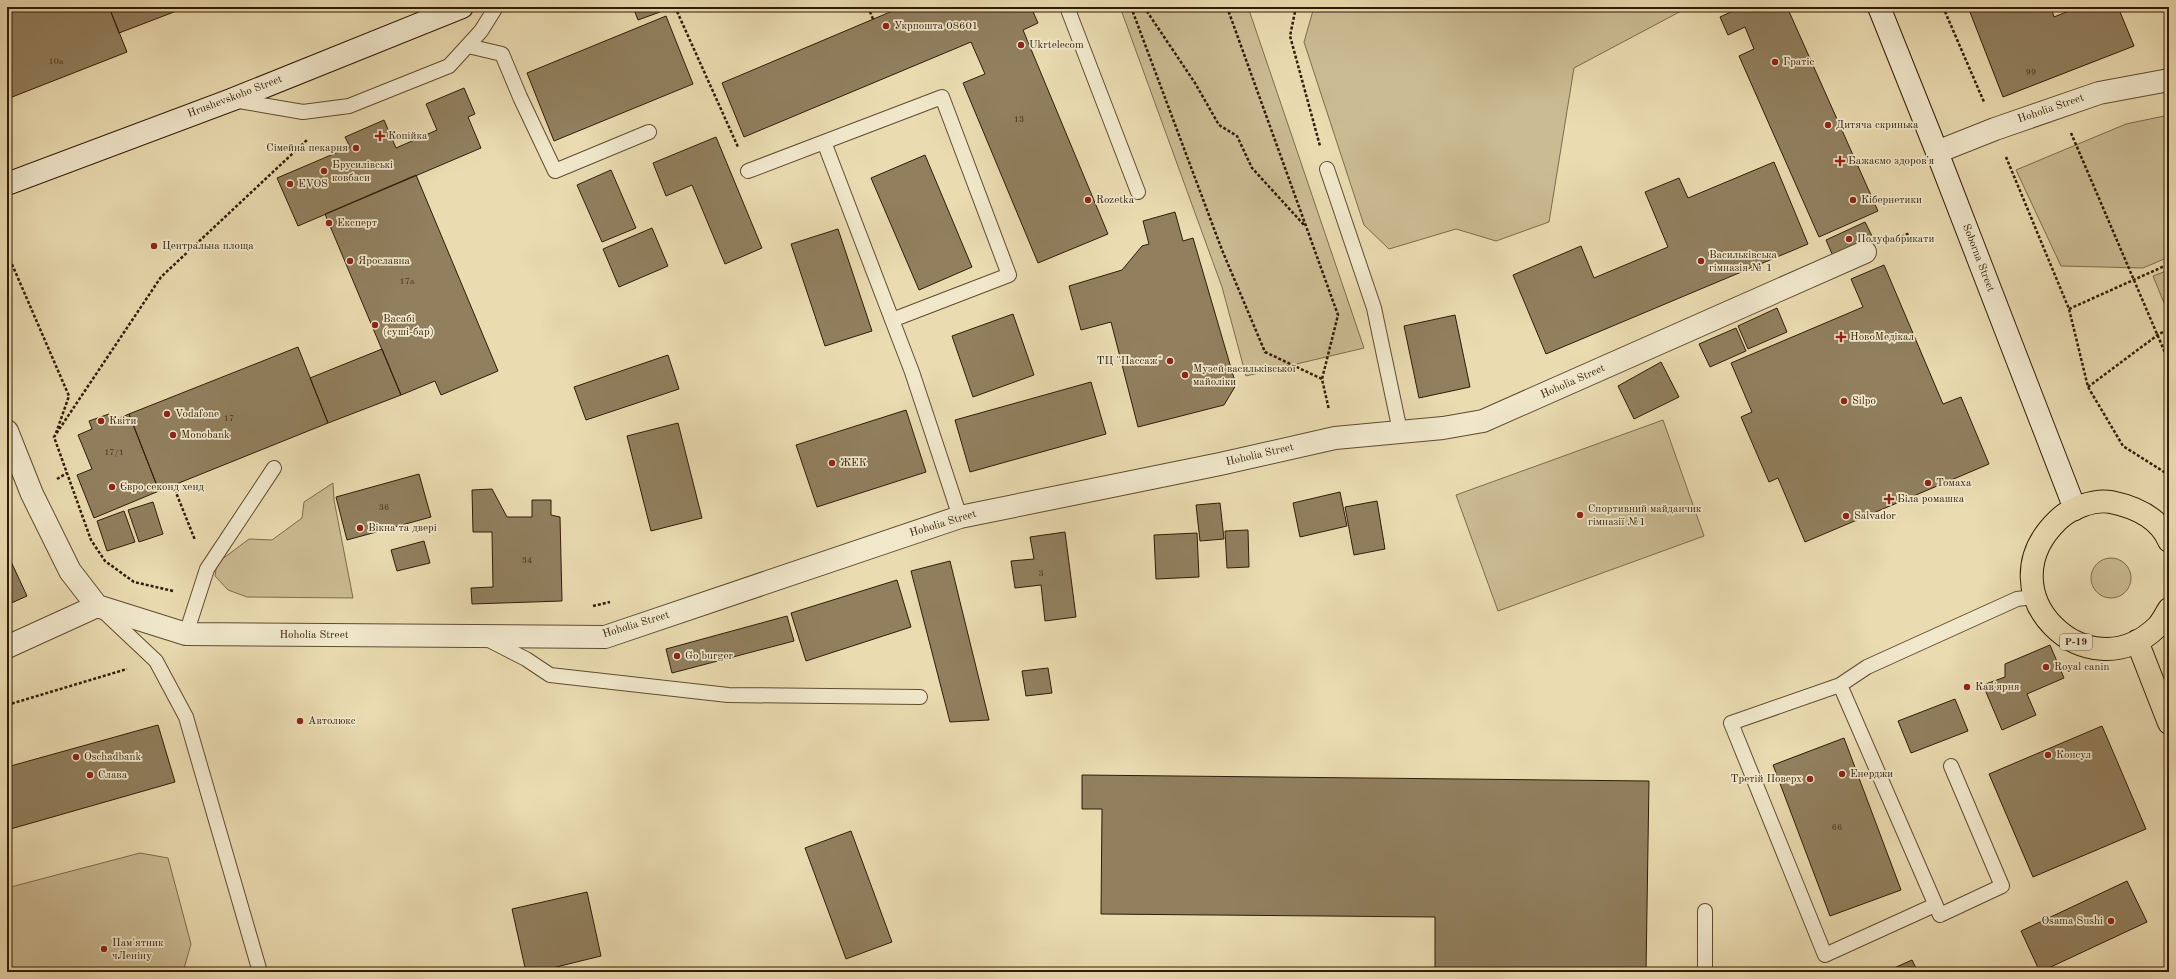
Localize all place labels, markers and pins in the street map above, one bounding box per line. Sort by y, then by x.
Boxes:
marker: Укрпошта 08601 [881,21,891,31]
place label: Укрпошта 08601 [894,21,978,32]
marker: Ukrtelecom [1016,40,1026,50]
place label: Ukrtelecom [1029,40,1084,51]
marker: Гратіс [1770,57,1780,67]
place label: Гратіс [1783,57,1814,68]
marker: Дитяча скринька [1823,120,1833,130]
place label: Дитяча скринька [1836,120,1919,131]
marker: Копійка [375,131,385,141]
place label: Копійка [388,131,428,142]
place label: Сімейна пекарня [266,143,348,154]
marker: Сімейна пекарня [351,143,361,153]
marker: Бажаємо здоровʼя [1835,156,1845,166]
place label: Бажаємо здоровʼя [1848,156,1935,167]
place label: Брусилівські ковбаси [332,160,393,184]
marker: Брусилівські ковбаси [319,166,329,176]
marker: EVOS [285,179,295,189]
place label: EVOS [298,179,328,190]
marker: Rozetka [1083,195,1093,205]
place label: Rozetka [1096,195,1135,206]
marker: Кібернетики [1848,195,1858,205]
place label: Кібернетики [1861,195,1922,206]
marker: Експерт [324,218,334,228]
place label: Експерт [337,218,377,229]
marker: Полуфабрикати [1844,234,1854,244]
place label: Полуфабрикати [1857,234,1934,245]
marker: Центральна площа [149,241,159,251]
place label: Центральна площа [162,241,254,252]
place label: Васильківська гімназія № 1 [1709,250,1777,274]
marker: Ярославна [345,256,355,266]
place label: Ярославна [358,256,410,267]
marker: Васильківська гімназія № 1 [1696,256,1706,266]
place label: Васабі (суші-бар) [383,314,434,338]
marker: Васабі (суші-бар) [370,320,380,330]
marker: НовоМедікал [1835,331,1847,343]
place label: НовоМедікал [1850,332,1914,343]
place label: ТЦ "Пассаж" [1097,356,1162,367]
marker: ТЦ "Пассаж" [1165,356,1175,366]
place label: Музей васильківської майоліки [1193,364,1297,388]
marker: Музей васильківської майоліки [1180,370,1190,380]
marker: Silpo [1839,396,1849,406]
place label: Silpo [1852,396,1876,407]
marker: Vodafone [162,409,172,419]
place label: Vodafone [175,409,219,420]
marker: Квіти [96,416,106,426]
place label: Квіти [109,416,136,427]
marker: Monobank [168,430,178,440]
place label: Monobank [181,430,230,441]
marker: ЖЕК [827,458,837,468]
place label: ЖЕК [840,458,867,469]
marker: Томаха [1923,478,1933,488]
place label: Томаха [1936,478,1972,489]
marker: Євро секонд хенд [107,482,117,492]
place label: Євро секонд хенд [120,482,204,493]
marker: Біла ромашка [1884,494,1894,504]
place label: Біла ромашка [1897,494,1965,505]
place label: Спортивний майданчик гімназії №1 [1588,504,1702,528]
marker: Спортивний майданчик гімназії №1 [1575,510,1585,520]
marker: Salvador [1841,511,1851,521]
place label: Salvador [1854,511,1896,522]
marker: Вікна та двері [355,523,365,533]
place label: Вікна та двері [368,523,437,534]
marker: Go burger [672,651,682,661]
place label: Go burger [685,651,733,662]
marker: Royal canin [2041,662,2051,672]
place label: Royal canin [2054,662,2109,673]
marker: Кав'ярня [1962,682,1972,692]
place label: Кав'ярня [1975,682,2020,693]
marker: Автолюкс [295,716,305,726]
place label: Автолюкс [308,716,356,727]
marker: Консул [2043,750,2053,760]
place label: Консул [2056,750,2092,761]
marker: Oschadbank [71,752,81,762]
place label: Oschadbank [84,752,141,763]
marker: Енерджи [1837,769,1847,779]
place label: Енерджи [1850,769,1893,780]
marker: Слава [85,770,95,780]
place label: Слава [98,770,128,781]
place label: Третій Поверх [1731,774,1802,785]
marker: Третій Поверх [1805,774,1815,784]
place label: Osama Sushi [2041,916,2103,927]
marker: Osama Sushi [2106,916,2116,926]
place label: Пам'ятник чЛеніну [112,938,164,962]
marker: Пам'ятник чЛеніну [99,944,109,954]

